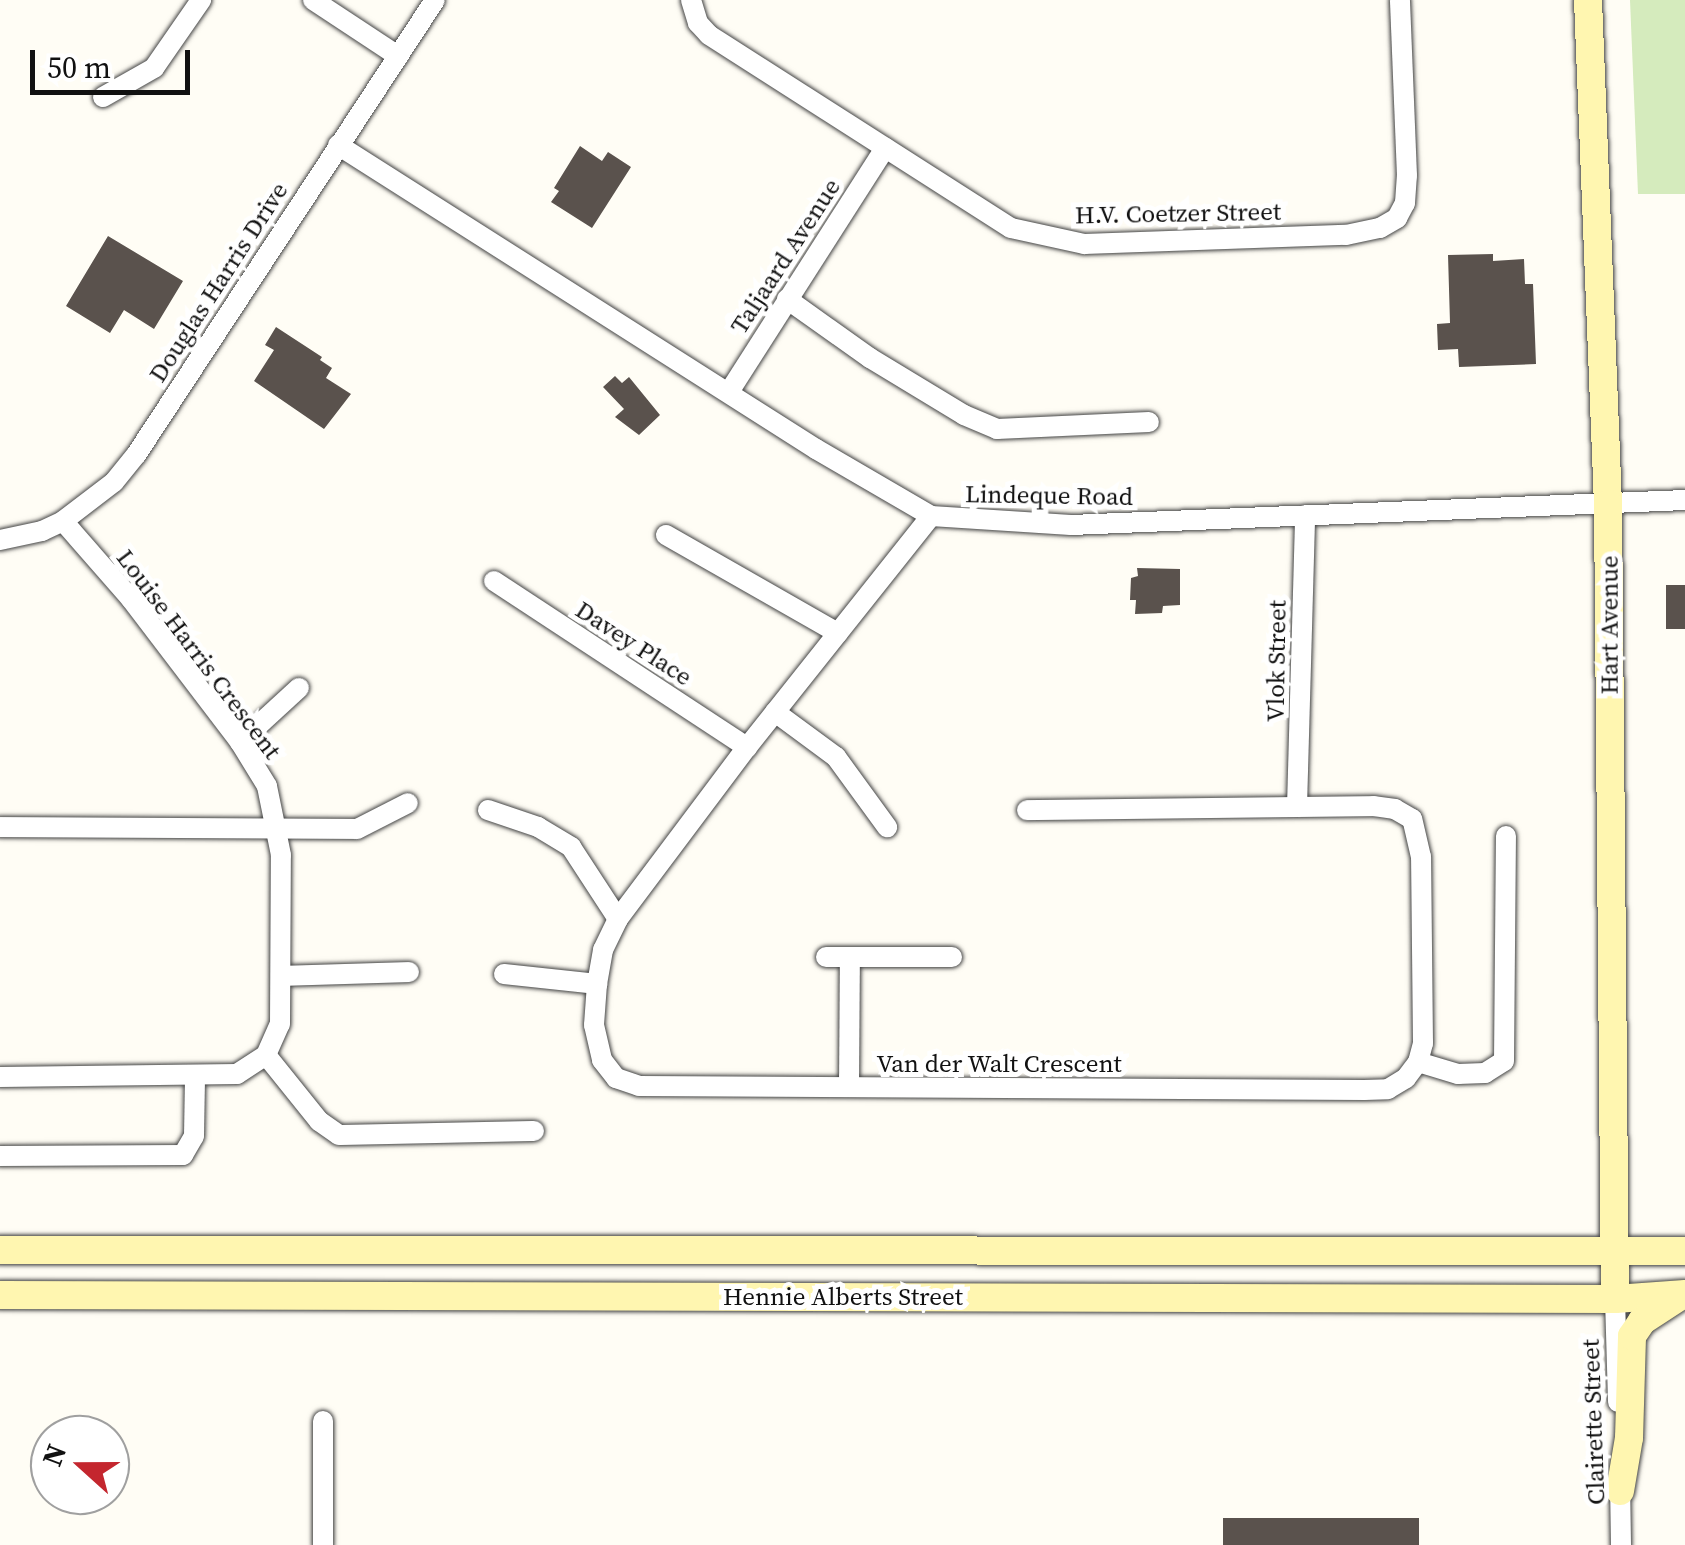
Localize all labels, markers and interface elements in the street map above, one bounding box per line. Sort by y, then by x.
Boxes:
scale bar [35,30,195,92]
text: 50 m [47,47,111,88]
street label: Taljaard Avenue [724,173,846,339]
street label: Douglas Harris Drive [142,176,294,388]
street label: H.V. Coetzer Street [1075,196,1281,230]
street label: Lindeque Road [965,479,1133,511]
street label: Louise Harris Crescent [110,543,288,765]
street label: Hart Avenue [1594,556,1624,694]
street label: Davey Place [570,594,698,692]
street label: Vlok Street [1260,600,1292,722]
street label: Van der Walt Crescent [876,1048,1122,1078]
street label: Hennie Alberts Street [723,1281,963,1311]
street label: Clairette Street [1575,1339,1611,1505]
north arrow [30,1415,130,1515]
text: N [32,1439,75,1471]

